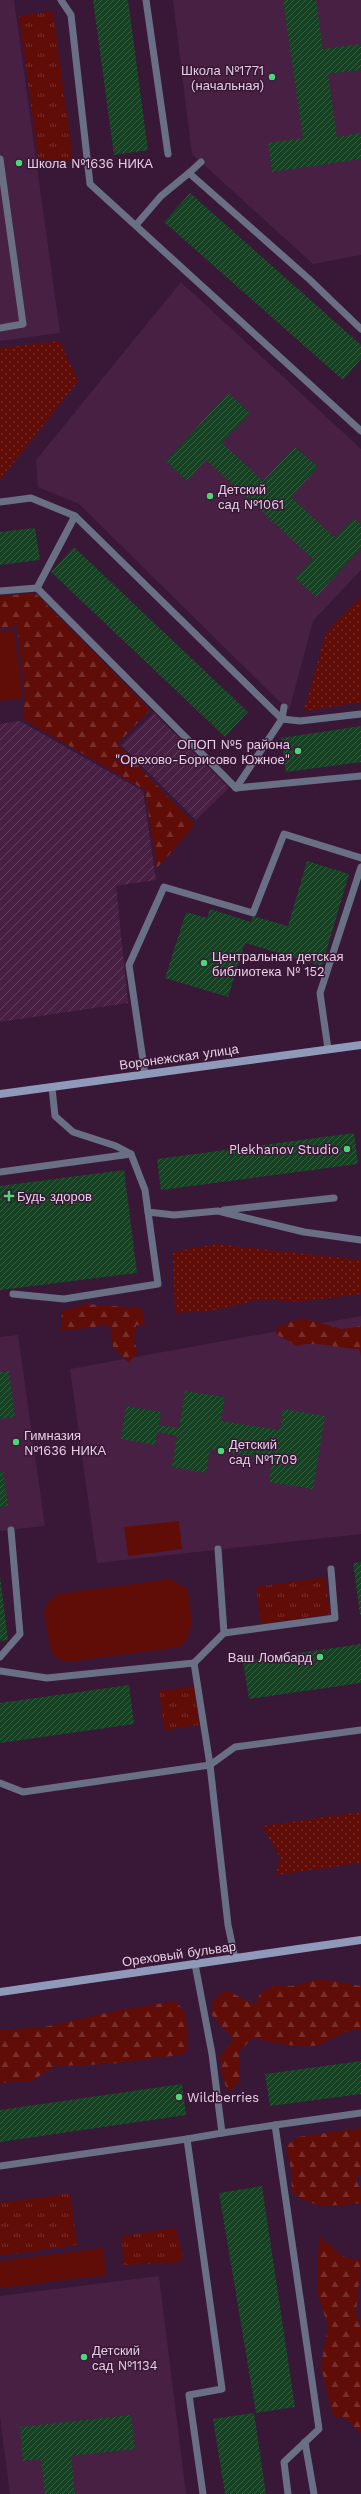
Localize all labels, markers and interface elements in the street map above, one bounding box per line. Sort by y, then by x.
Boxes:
place label: Школа №1771 (начальная) [181,63,264,93]
marker: Школа №1771 (начальная) [267,72,277,82]
place label: Школа №1636 НИКА [27,156,153,171]
marker: Школа №1636 НИКА [14,158,24,168]
place label: Детский сад №1061 [218,482,284,512]
marker: Детский сад №1061 [205,491,215,501]
place label: ОПОП №5 района "Орехово-Борисово Южное" [115,737,291,767]
marker: ОПОП №5 района "Орехово-Борисово Южное" [293,746,303,756]
place label: Центральная детская библиотека № 152 [212,949,344,979]
marker: Центральная детская библиотека № 152 [199,958,209,968]
street label: Воронежская улица [118,1041,240,1073]
place label: Plekhanov Studio [229,1142,339,1157]
marker: Plekhanov Studio [342,1144,352,1154]
place label: Будь здоров [17,1189,92,1204]
marker: Будь здоров [4,1191,14,1201]
place label: Гимназия №1636 НИКА [24,1428,106,1458]
marker: Гимназия №1636 НИКА [11,1437,21,1447]
place label: Детский сад №1709 [229,1437,297,1467]
marker: Детский сад №1709 [216,1446,226,1456]
place label: Ваш Ломбард [228,1650,312,1665]
marker: Ваш Ломбард [315,1652,325,1662]
street label: Ореховый бульвар [121,1939,237,1969]
place label: Wildberries [187,2090,259,2105]
marker: Wildberries [174,2092,184,2102]
place label: Детский сад №1134 [92,2343,158,2373]
marker: Детский сад №1134 [79,2352,89,2362]

